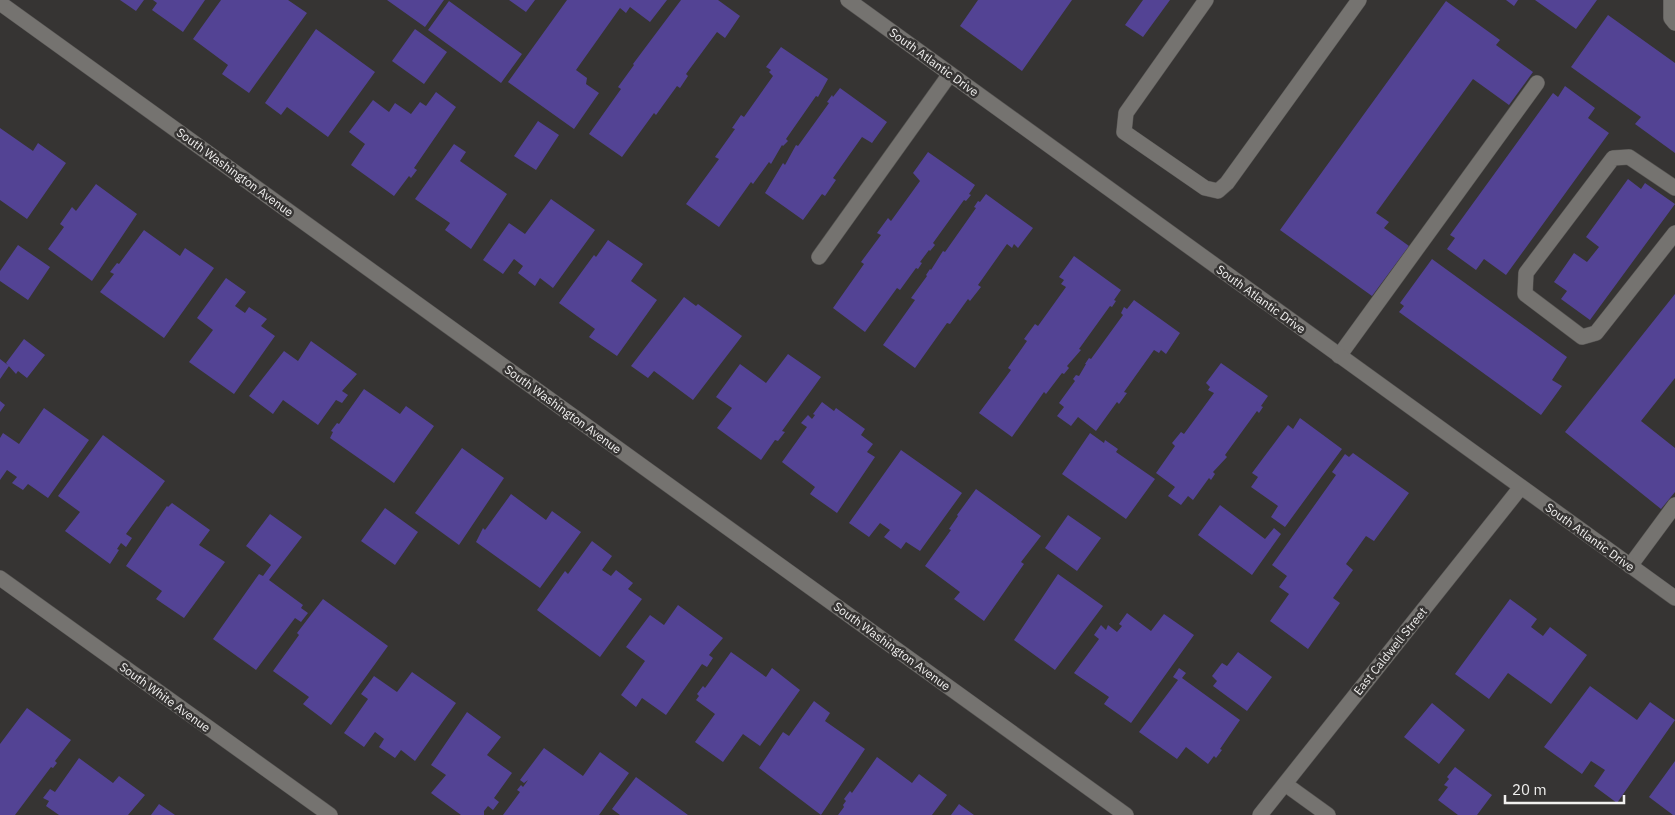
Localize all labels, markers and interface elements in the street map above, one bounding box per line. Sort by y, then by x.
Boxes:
street label: South Atlantic Drive [886,25,982,100]
street label: South Washington Avenue [174,125,297,220]
street label: South Atlantic Drive [1213,262,1309,337]
street label: South Washington Avenue [502,362,625,457]
street label: South Atlantic Drive [1542,500,1638,575]
street label: South Washington Avenue [831,599,954,694]
street label: East Caldwell Street [1350,604,1430,698]
street label: South White Avenue [117,659,214,735]
scale bar [1505,772,1624,804]
text: 20 m [1512,780,1547,799]

